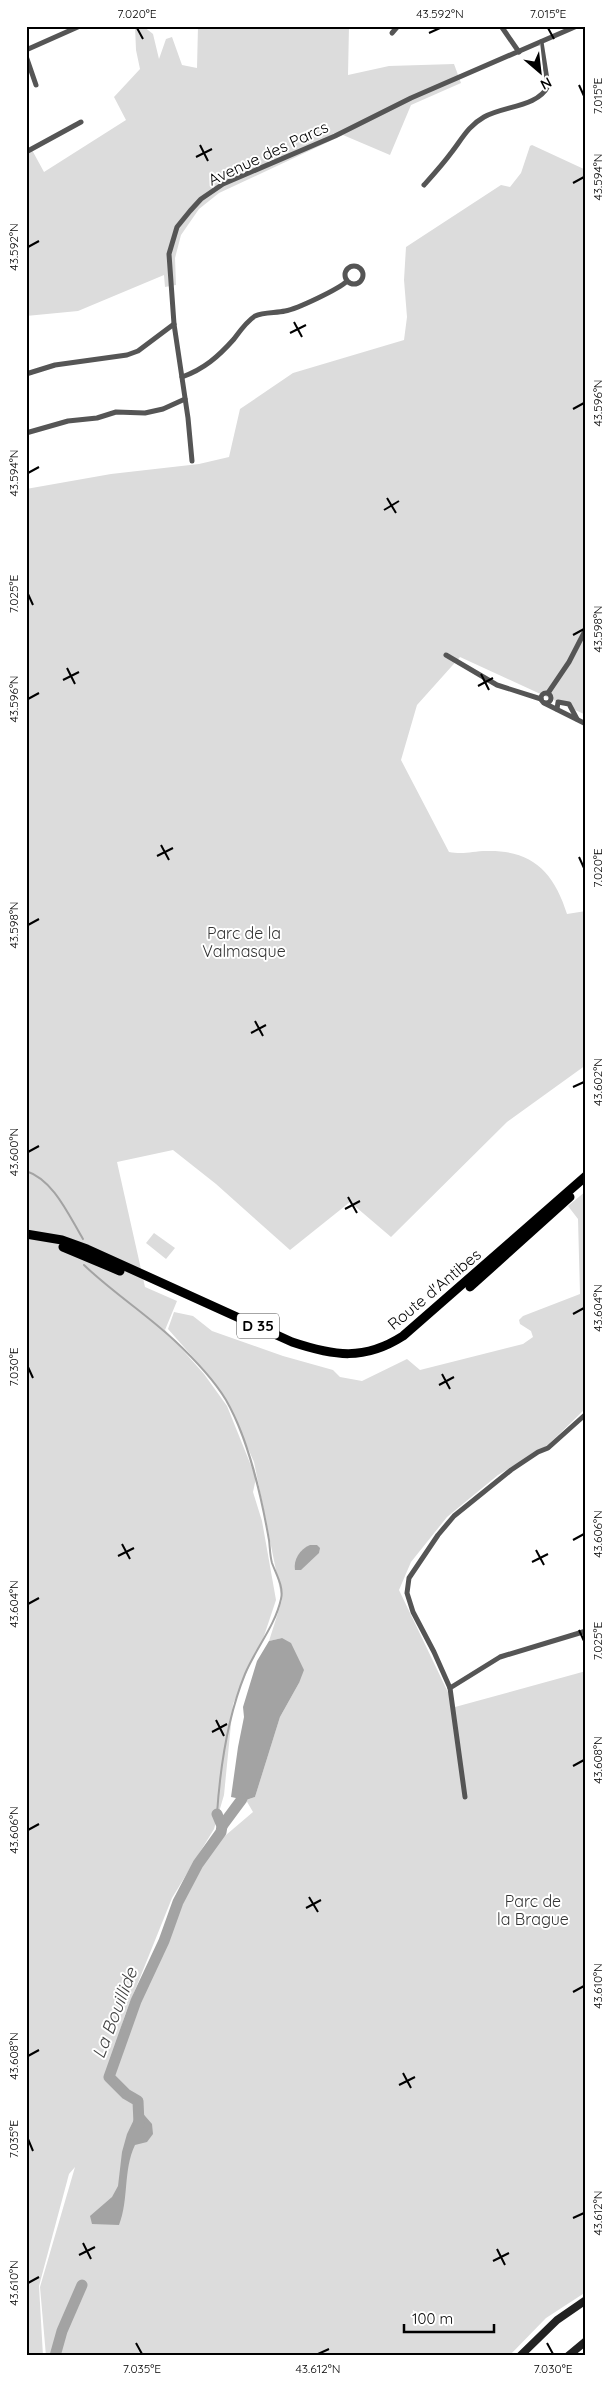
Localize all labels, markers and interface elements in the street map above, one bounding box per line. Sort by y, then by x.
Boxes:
text: 7.020°E [117,6,157,21]
text: 43.592°N [416,6,464,21]
text: 7.015°E [530,6,566,21]
north arrow [514,48,564,98]
text: N [537,73,555,94]
text: 7.015°E [590,78,605,114]
street label: Avenue des Parcs [205,116,331,190]
text: 43.594°N [590,153,605,201]
text: 43.592°N [6,223,21,271]
text: 43.596°N [590,379,605,427]
text: 43.594°N [6,449,21,497]
text: 7.025°E [6,574,21,613]
text: 43.598°N [590,605,605,653]
text: 43.596°N [6,675,21,723]
text: 7.020°E [590,848,605,888]
text: 43.598°N [6,901,21,949]
park label: Parc de la Valmasque [202,923,286,961]
text: 43.602°N [590,1058,605,1106]
text: 43.600°N [6,1128,21,1176]
street label: Route d'Antibes [383,1244,485,1334]
text: 43.604°N [590,1284,605,1332]
road number: D 35 [237,1314,279,1338]
text: 7.030°E [6,1347,21,1386]
text: 43.606°N [590,1510,605,1558]
text: 43.604°N [6,1580,21,1628]
text: 7.025°E [590,1621,605,1660]
text: 43.608°N [590,1736,605,1784]
text: 43.606°N [6,1806,21,1854]
park label: Parc de la Brague [497,1891,569,1929]
water label: La Bouillide [87,1963,143,2061]
text: 43.610°N [590,1963,605,2009]
text: 43.608°N [6,2032,21,2080]
text: 7.035°E [6,2120,21,2158]
text: 43.612°N [590,2191,605,2236]
text: 43.610°N [6,2260,21,2306]
scale bar [404,2302,494,2334]
text: 100 m [412,2309,453,2328]
text: 7.035°E [123,2361,161,2376]
text: 43.612°N [296,2361,341,2376]
text: 7.030°E [534,2361,573,2376]

